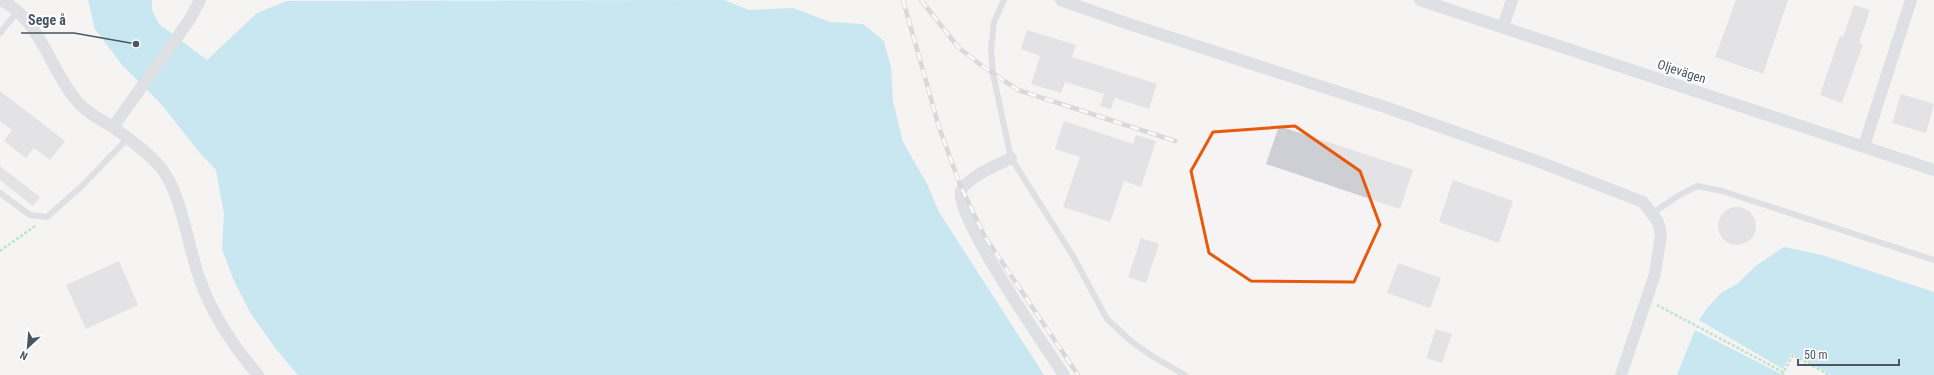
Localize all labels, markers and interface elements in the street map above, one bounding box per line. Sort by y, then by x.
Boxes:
callout: Sege å [21,7,74,33]
text: Sege å [28,12,66,28]
street label: Oljevägen [1656,57,1708,86]
north arrow [8,327,48,367]
scale bar [1798,341,1899,367]
text: N [18,348,30,363]
text: 50 m [1804,348,1828,362]

